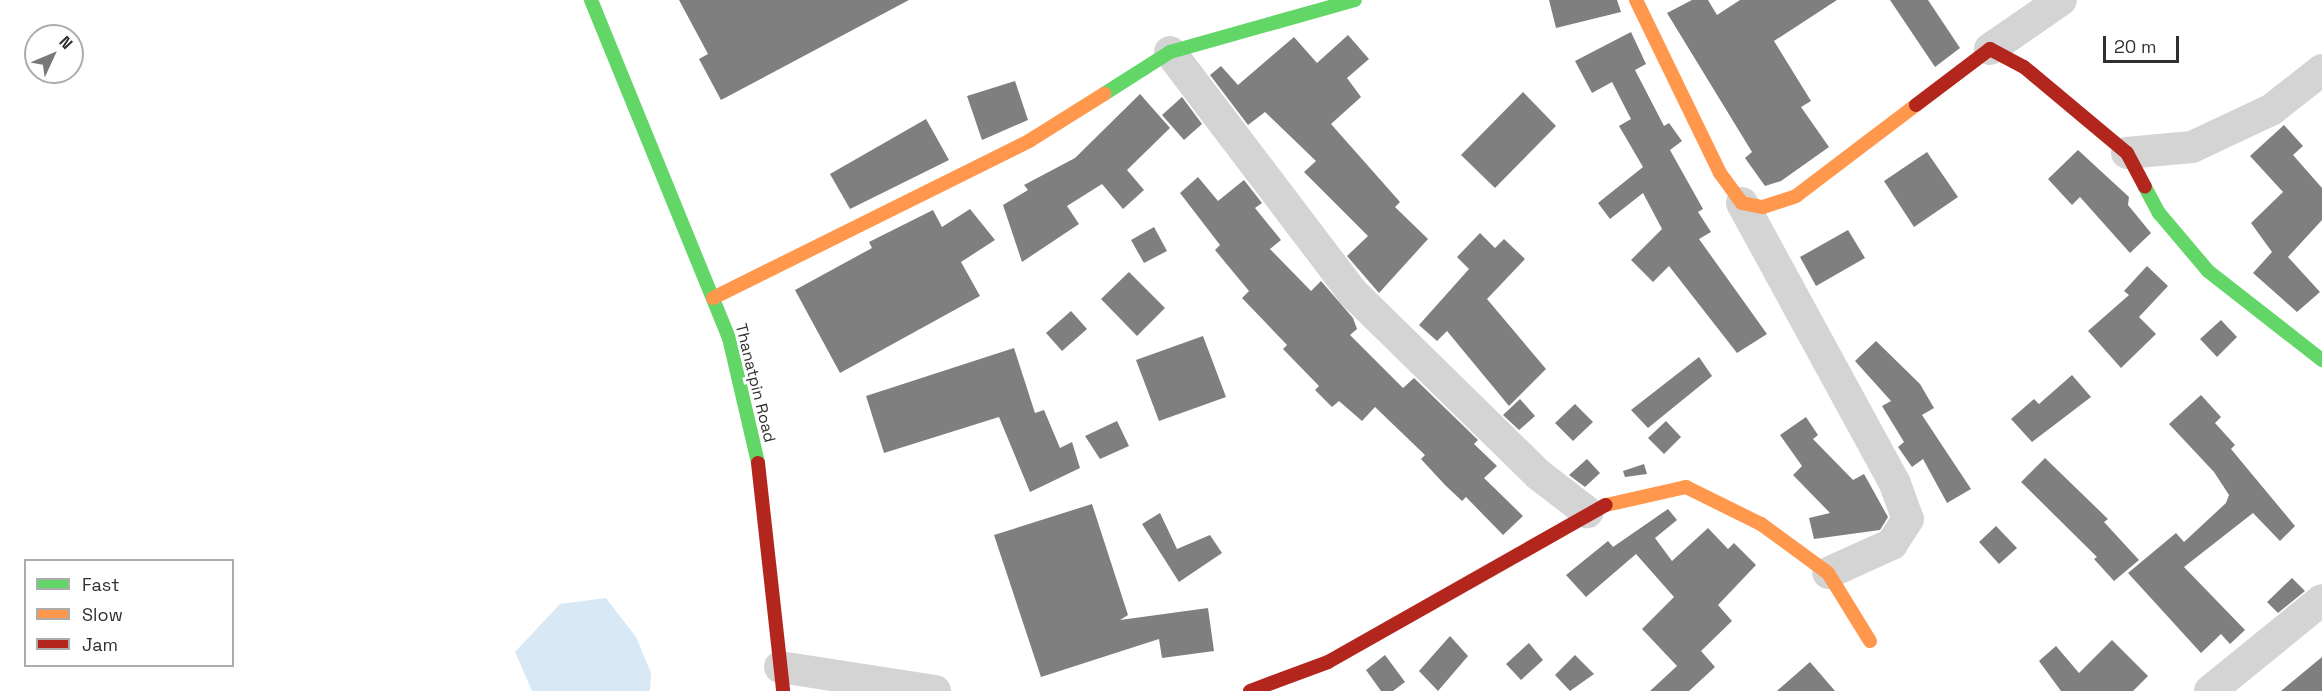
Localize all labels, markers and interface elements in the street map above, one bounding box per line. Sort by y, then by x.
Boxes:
north arrow [24,24,84,84]
scale bar [2106,24,2182,62]
text: N [55,31,77,54]
text: 20 m [2114,35,2157,58]
street label: Thanatpin Road [731,322,779,444]
legend [24,559,234,667]
text: Fast [82,573,119,596]
text: Slow [82,603,123,626]
text: Jam [82,633,118,656]

